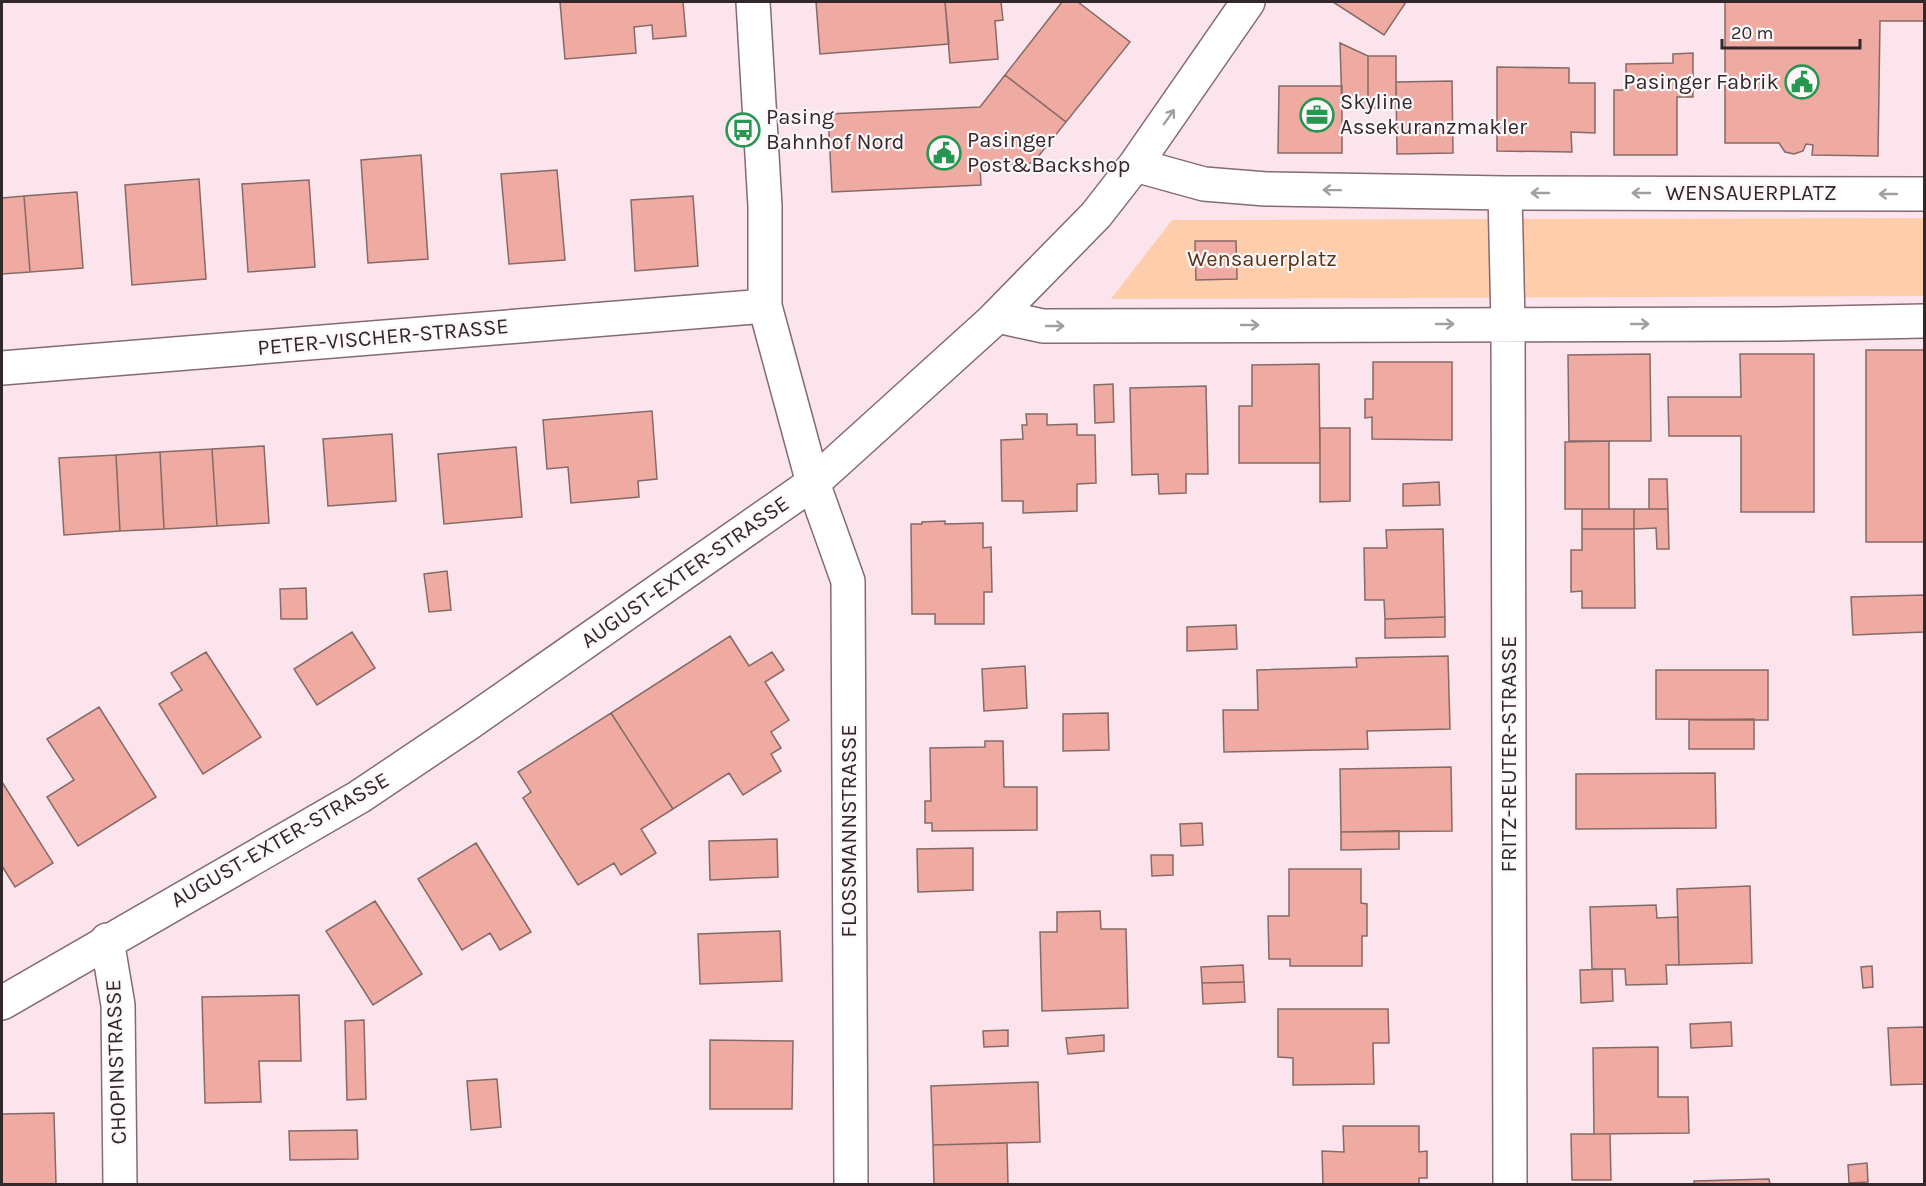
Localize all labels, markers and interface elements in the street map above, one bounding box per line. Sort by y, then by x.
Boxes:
scale bar [1722,12,1860,50]
text: 20 m [1731,22,1773,44]
public building icon: Pasinger Fabrik [1784,64,1820,100]
place label: Pasinger Fabrik [1623,69,1779,95]
place label: Skyline Assekuranzmakler [1340,89,1527,140]
office icon: Skyline Assekuranzmakler [1299,97,1335,133]
place label: Pasing Bahnhof Nord [766,104,904,155]
one-way arrow [1163,109,1175,126]
bus stop icon: Pasing Bahnhof Nord [725,112,761,148]
place label: Pasinger Post&Backshop [967,127,1130,178]
public building icon: Pasinger Post&Backshop [926,135,962,171]
street label: WENSAUERPLATZ [1665,180,1837,206]
one-way arrow [1322,184,1342,196]
one-way arrow [1531,187,1551,199]
one-way arrow [1632,187,1652,199]
one-way arrow [1879,188,1899,200]
park label: Wensauerplatz [1187,246,1337,272]
street label: PETER-VISCHER-STRASSE [256,313,510,361]
one-way arrow [1434,318,1454,330]
one-way arrow [1629,318,1649,330]
one-way arrow [1239,319,1259,331]
one-way arrow [1044,320,1064,332]
street label: AUGUST-EXTER-STRASSE [576,490,794,654]
street label: FRITZ-REUTER-STRASSE [1496,636,1522,872]
street label: FLOSSMANNSTRASSE [836,724,862,938]
street label: AUGUST-EXTER-STRASSE [166,767,394,913]
street label: CHOPINSTRASSE [100,979,132,1145]

